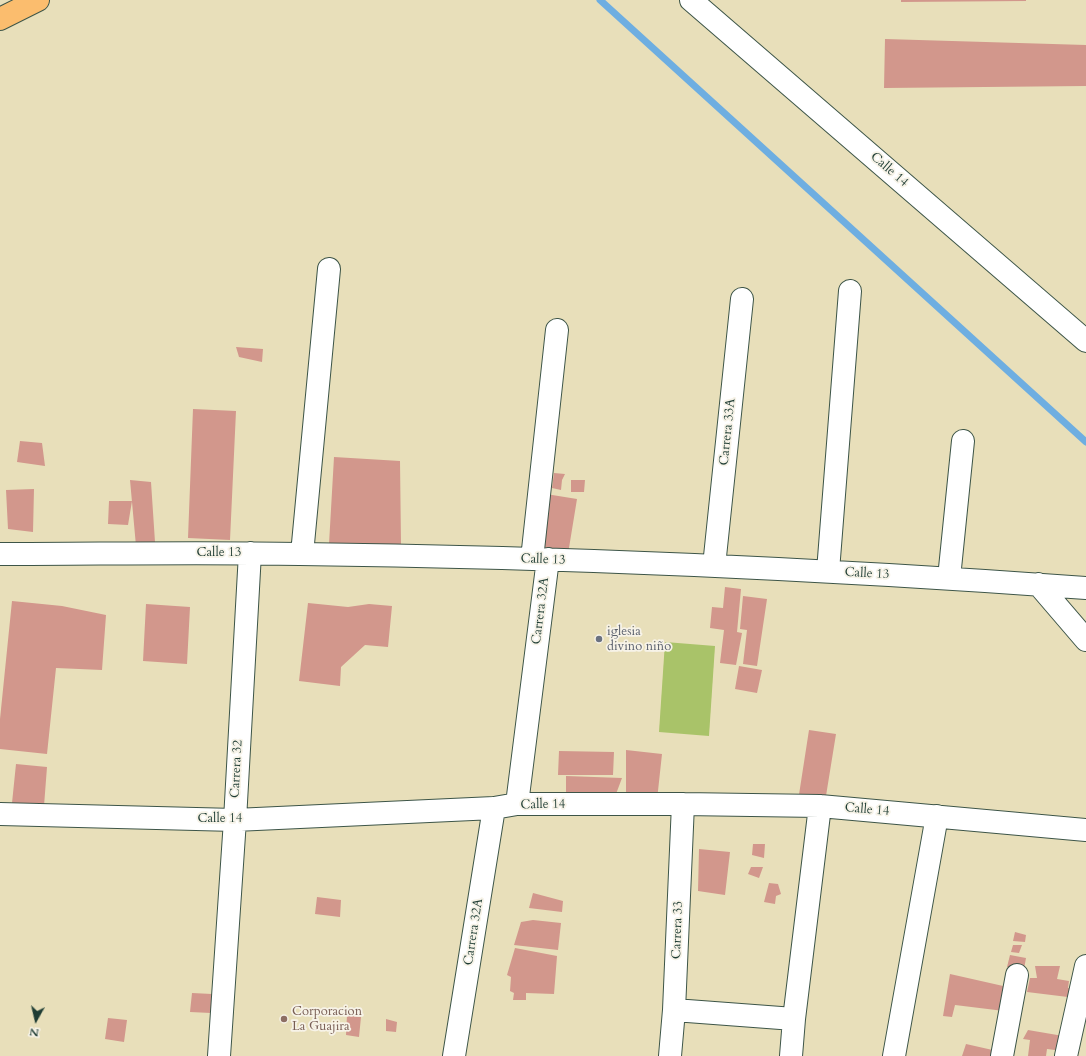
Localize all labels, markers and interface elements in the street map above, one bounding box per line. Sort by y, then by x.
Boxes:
street label: Calle 14 [867,149,911,191]
street label: Carrera 33A [717,398,739,466]
street label: Calle 13 [197,545,241,561]
street label: Calle 13 [520,551,566,569]
street label: Calle 13 [844,565,890,583]
street label: Carrera 32A [529,577,553,645]
place label: iglesia divino niño [607,624,671,655]
marker: iglesia divino niño [594,634,604,644]
street label: Carrera 32 [228,740,246,798]
street label: Calle 14 [520,797,566,813]
street label: Calle 14 [844,800,890,820]
street label: Calle 14 [198,811,242,827]
street label: Carrera 32A [461,898,487,966]
street label: Carrera 33 [669,901,687,959]
north arrow [16,1000,56,1040]
place label: Corporacion La Guajira [292,1004,362,1035]
marker: Corporacion La Guajira [279,1014,289,1024]
text: N [28,1024,40,1040]

